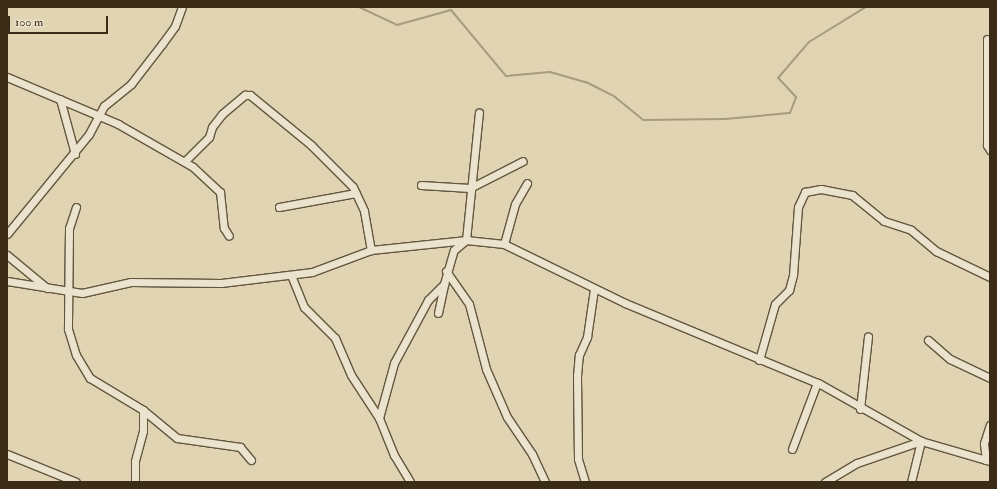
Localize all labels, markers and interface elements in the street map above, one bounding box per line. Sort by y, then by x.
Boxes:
scale bar [10,8,110,34]
text: 100 m [15,15,43,30]

